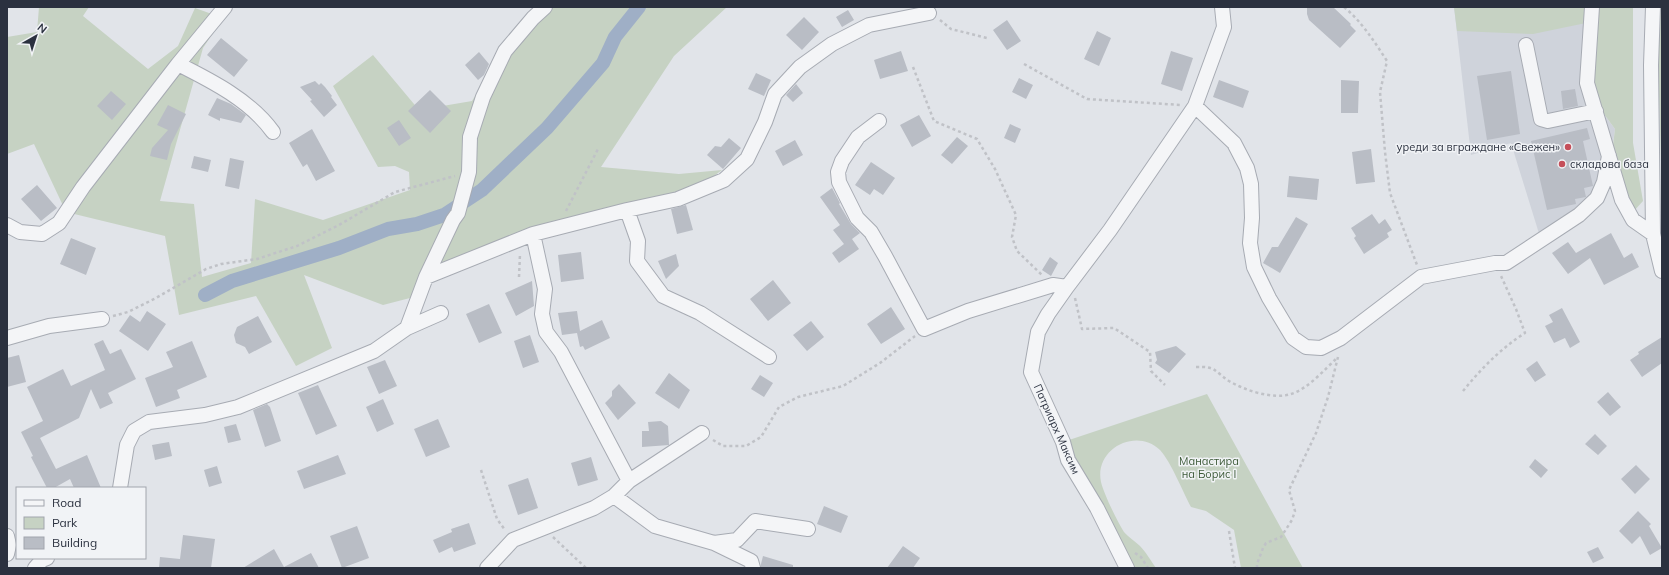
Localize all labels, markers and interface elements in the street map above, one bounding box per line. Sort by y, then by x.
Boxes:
north arrow [16,16,56,56]
text: N [35,20,50,36]
place label: уреди за вграждане «Свежен» [1397,140,1560,154]
marker: уреди за вграждане «Свежен» [1563,142,1573,152]
place label: складова база [1570,157,1649,171]
marker: складова база [1557,159,1567,169]
street label: Патриарх Максим [1031,382,1083,476]
park label: Манастира на Борис І [1179,454,1239,481]
legend [16,487,146,559]
text: Road [52,495,81,510]
text: Park [52,515,78,530]
text: Building [52,535,97,550]

